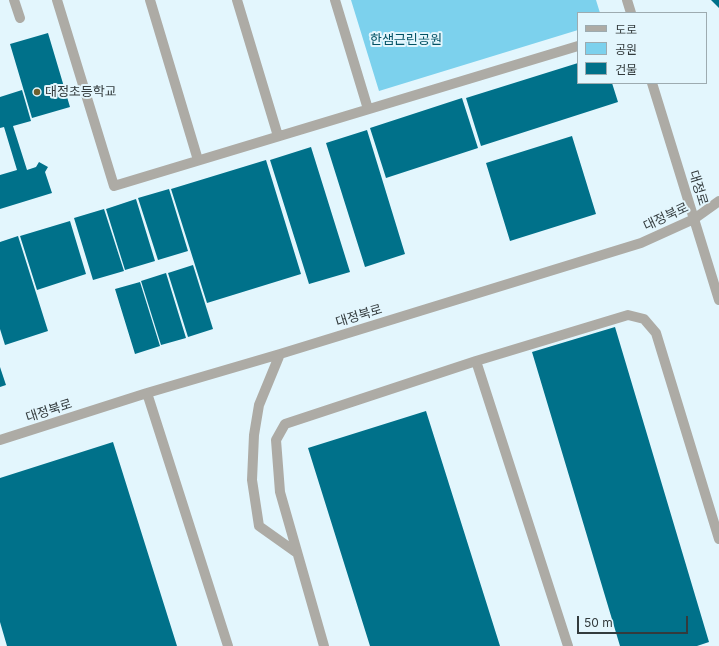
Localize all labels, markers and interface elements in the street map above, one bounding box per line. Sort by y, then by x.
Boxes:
legend [577,12,707,84]
text: 도로 [615,22,637,37]
park label: 한샘근린공원 [370,32,442,48]
text: 공원 [615,42,637,57]
text: 건물 [615,62,637,77]
place label: 대정초등학교 [45,84,117,100]
marker: 대정초등학교 [32,87,42,97]
street label: 대정로 [685,169,711,207]
street label: 대정북로 [641,200,691,234]
street label: 대정북로 [334,302,384,330]
street label: 대정북로 [24,396,74,426]
scale bar [579,608,690,634]
text: 50 m [584,615,613,630]

